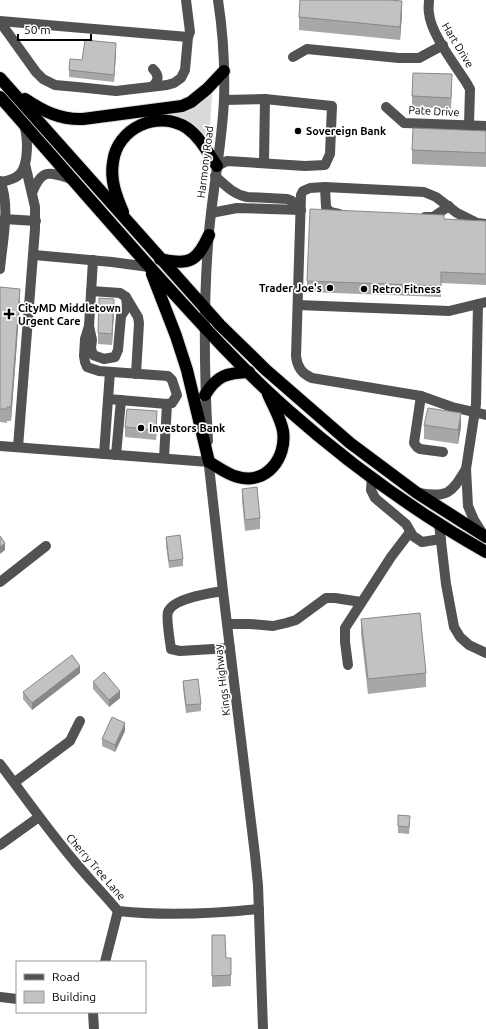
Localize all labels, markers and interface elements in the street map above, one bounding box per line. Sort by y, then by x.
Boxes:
scale bar [18,16,91,42]
street label: Hart Drive [440,20,476,70]
text: 50 m [24,23,51,36]
street label: Pate Drive [408,104,460,118]
street label: Harmony Road [195,125,215,199]
place label: Sovereign Bank [306,125,387,137]
marker: Sovereign Bank [293,126,303,136]
place label: Trader Joe's [259,282,322,294]
marker: Trader Joe's [325,283,335,293]
place label: Retro Fitness [372,283,441,295]
marker: Retro Fitness [359,284,369,294]
place label: CityMD Middletown Urgent Care [18,302,121,327]
marker: CityMD Middletown Urgent Care [3,308,15,320]
place label: Investors Bank [149,422,226,434]
marker: Investors Bank [136,423,146,433]
street label: Kings Highway [212,643,232,716]
street label: Cherry Tree Lane [64,831,128,903]
legend [16,961,146,1013]
text: Road [52,970,80,983]
text: Building [52,990,96,1003]

